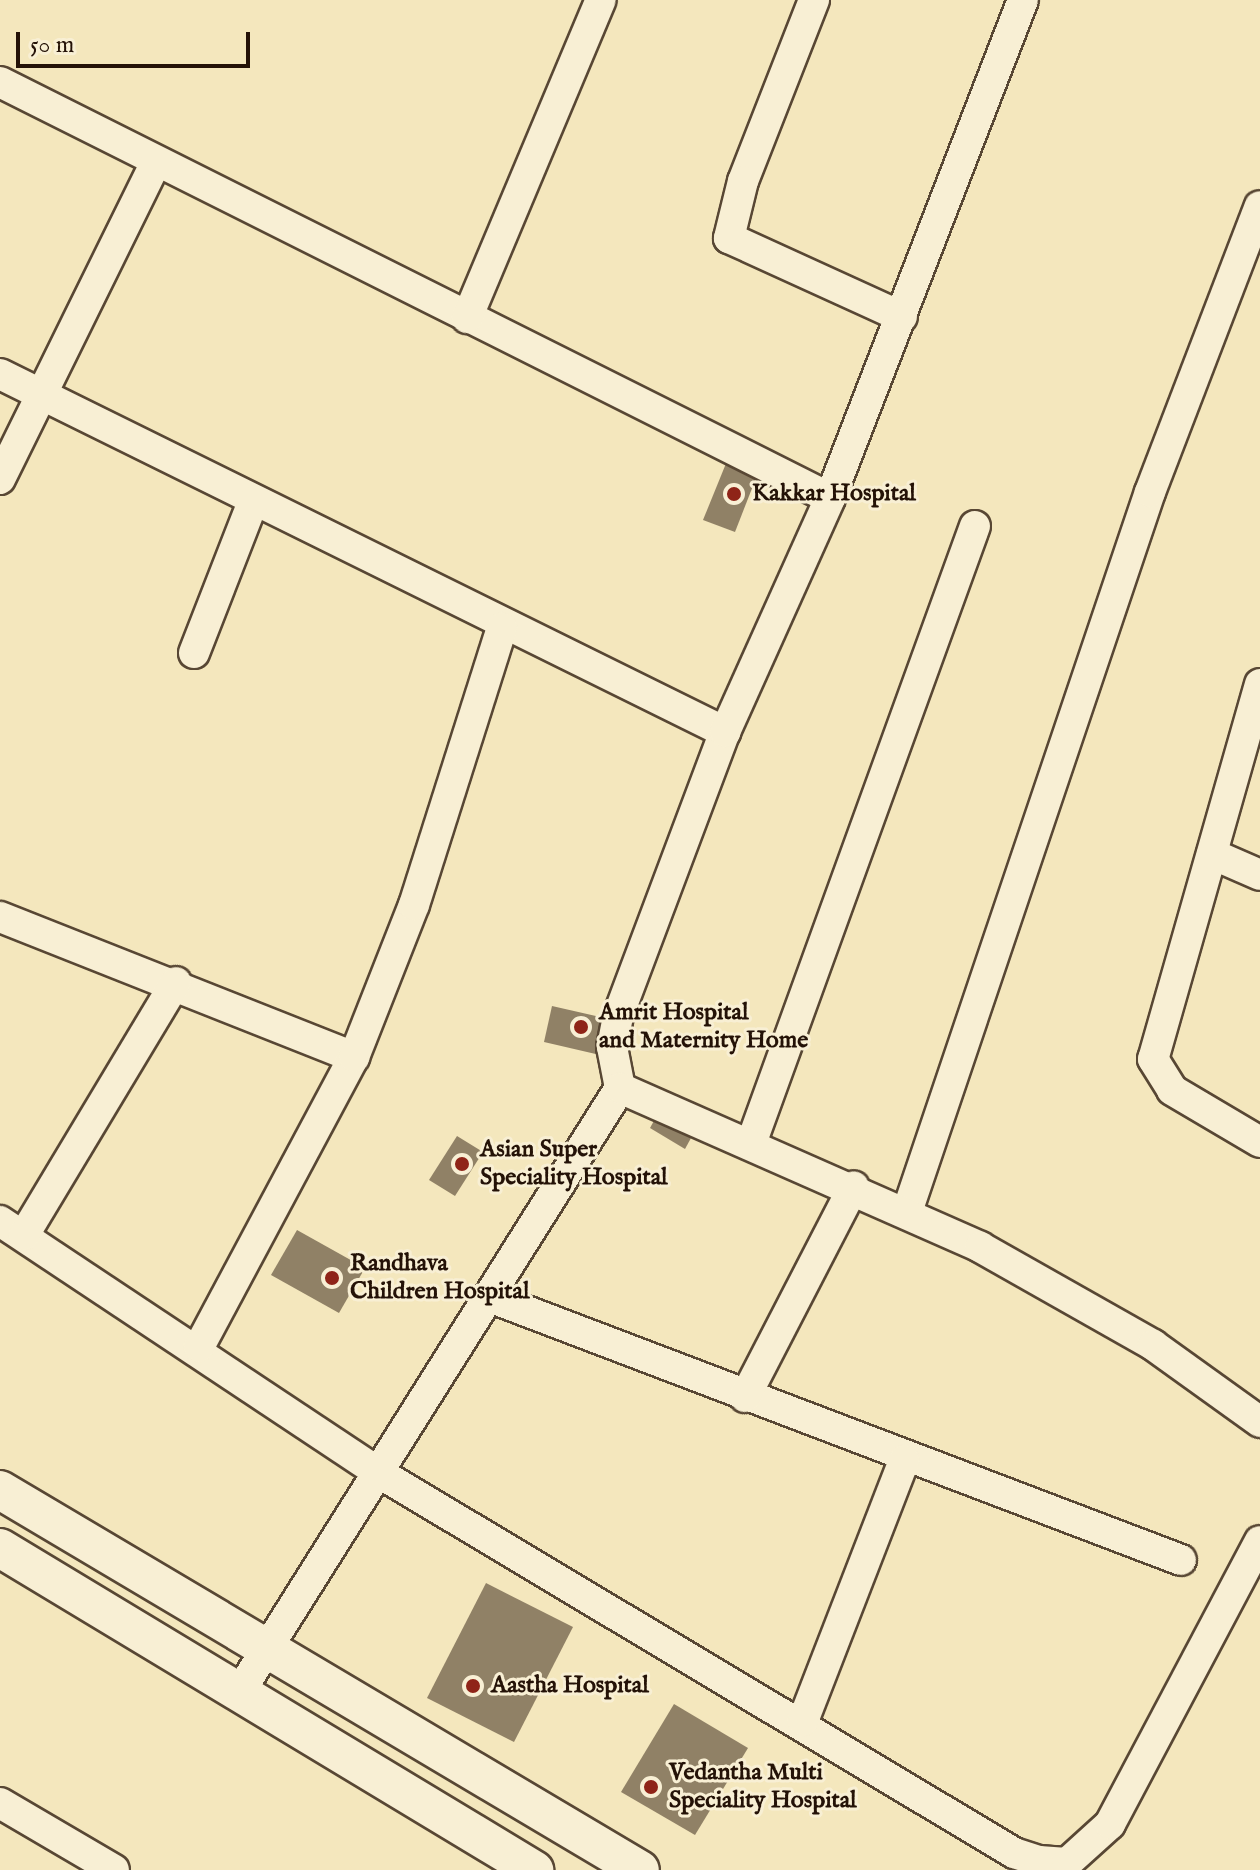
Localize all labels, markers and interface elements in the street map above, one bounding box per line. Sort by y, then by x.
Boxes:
scale bar [20,16,254,66]
text: 50 m [30,30,74,61]
place label: Kakkar Hospital [752,480,916,508]
marker: Kakkar Hospital [723,483,745,505]
place label: Amrit Hospital and Maternity Home [599,999,808,1055]
marker: Amrit Hospital and Maternity Home [570,1016,592,1038]
place label: Asian Super Speciality Hospital [480,1136,668,1192]
marker: Asian Super Speciality Hospital [451,1153,473,1175]
place label: Randhava Children Hospital [350,1250,530,1306]
marker: Randhava Children Hospital [321,1267,343,1289]
place label: Aastha Hospital [491,1672,649,1700]
marker: Aastha Hospital [462,1675,484,1697]
place label: Vedantha Multi Speciality Hospital [669,1759,857,1815]
marker: Vedantha Multi Speciality Hospital [640,1776,662,1798]

